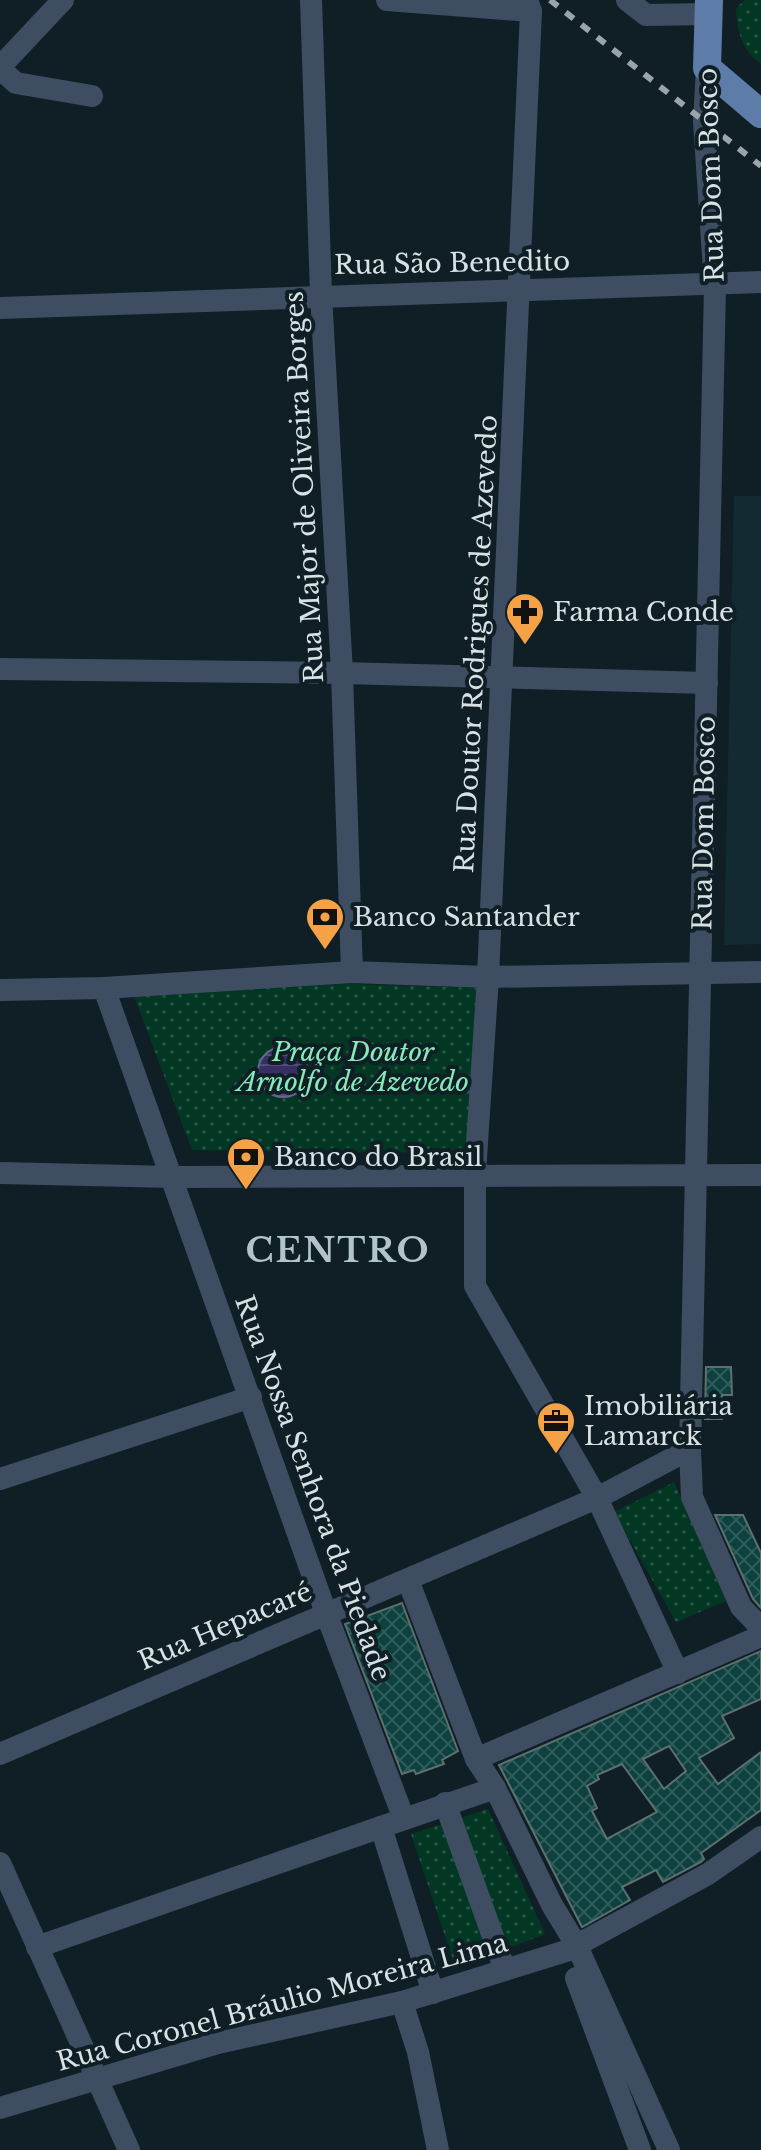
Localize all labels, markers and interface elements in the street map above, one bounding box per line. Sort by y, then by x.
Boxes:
street label: Rua Dom Bosco [691,67,731,283]
street label: Rua São Benedito [334,245,570,281]
street label: Rua Major de Oliveira Borges [278,290,330,684]
street label: Rua Doutor Rodrigues de Azevedo [448,414,504,874]
pharmacy icon: Farma Conde [504,591,546,646]
place label: Farma Conde [553,596,734,628]
street label: Rua Dom Bosco [686,715,722,931]
bank icon: Banco Santander [304,896,346,951]
place label: Banco Santander [353,901,580,933]
park label: Praça Doutor Arnolfo de Azevedo [234,1036,469,1098]
bank icon: Banco do Brasil [225,1136,267,1191]
place label: Banco do Brasil [274,1141,483,1173]
district label: CENTRO [245,1229,431,1271]
street label: Rua Nossa Senhora da Piedade [228,1291,398,1685]
place label: Imobiliária Lamarck [584,1390,734,1452]
office icon: Imobiliária Lamarck [535,1400,577,1455]
street label: Rua Hepacaré [134,1575,316,1677]
street label: Rua Coronel Bráulio Moreira Lima [53,1926,512,2078]

